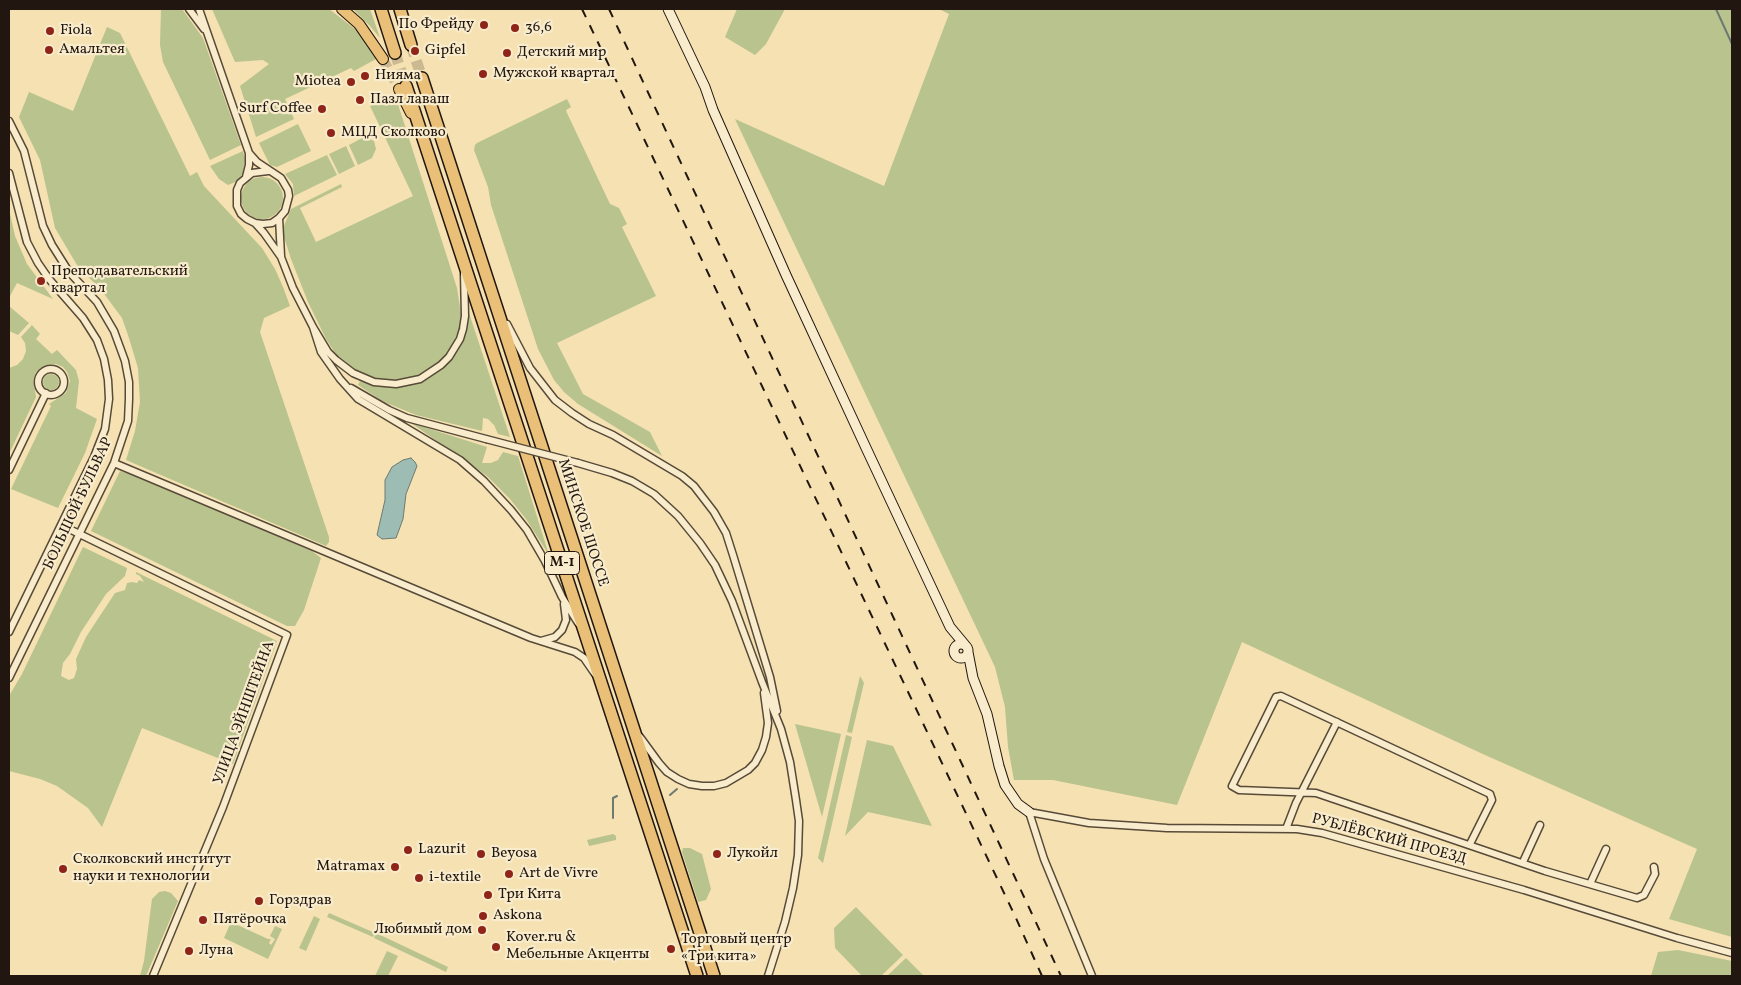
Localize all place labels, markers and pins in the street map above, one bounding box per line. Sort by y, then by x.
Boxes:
place label: По Фрейду [399,16,474,34]
marker: По Фрейду [478,19,490,31]
place label: 36,6 [525,19,552,37]
place label: Fiola [60,22,92,40]
marker: 36,6 [509,22,521,34]
marker: Fiola [44,25,56,37]
place label: Амальтея [59,41,125,59]
place label: Gipfel [425,42,466,60]
marker: Амальтея [43,44,55,56]
place label: Детский мир [517,44,606,62]
marker: Gipfel [409,45,421,57]
marker: Детский мир [501,47,513,59]
place label: Мужской квартал [493,65,615,83]
place label: Нияма [375,67,421,85]
marker: Мужской квартал [477,68,489,80]
marker: Нияма [359,70,371,82]
place label: Miotea [295,73,341,91]
marker: Miotea [345,76,357,88]
place label: Пазл лаваш [370,91,449,109]
marker: Пазл лаваш [354,94,366,106]
place label: Surf Coffee [239,100,312,118]
marker: Surf Coffee [316,103,328,115]
place label: МЦД Сколково [341,124,446,142]
marker: МЦД Сколково [325,127,337,139]
place label: Преподавательский квартал [51,263,188,298]
marker: Преподавательский квартал [35,275,47,287]
place label: Lazurit [418,841,466,859]
marker: Lazurit [402,844,414,856]
place label: Beyosa [491,845,537,863]
place label: Лукойл [727,845,778,863]
marker: Beyosa [475,848,487,860]
marker: Лукойл [711,848,723,860]
place label: Сколковский институт науки и технологии [73,851,231,886]
place label: Matramax [316,858,385,876]
marker: Matramax [389,861,401,873]
marker: Сколковский институт науки и технологии [57,863,69,875]
place label: Art de Vivre [519,865,598,883]
marker: Art de Vivre [503,868,515,880]
place label: i-textile [429,869,481,887]
marker: i-textile [413,872,425,884]
place label: Три Кита [498,886,561,904]
marker: Три Кита [482,889,494,901]
place label: Горздрав [269,892,332,910]
marker: Горздрав [253,895,265,907]
place label: Askona [493,907,542,925]
marker: Askona [477,910,489,922]
place label: Пятёрочка [213,911,287,929]
marker: Пятёрочка [197,914,209,926]
place label: Любимый дом [374,921,472,939]
marker: Любимый дом [476,924,488,936]
place label: Kover.ru & Мебельные Акценты [506,929,649,964]
place label: Торговый центр «Три кита» [681,931,792,966]
marker: Kover.ru & Мебельные Акценты [490,941,502,953]
place label: Луна [199,942,233,960]
marker: Торговый центр «Три кита» [665,943,677,955]
marker: Луна [183,945,195,957]

